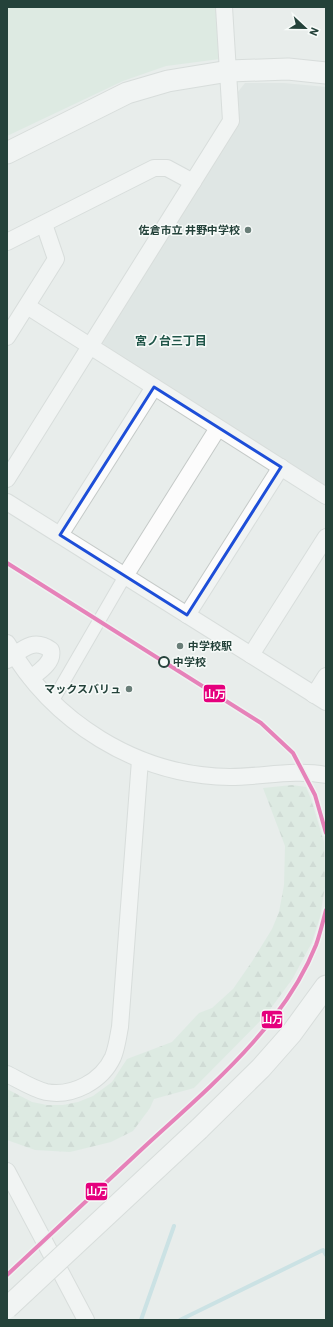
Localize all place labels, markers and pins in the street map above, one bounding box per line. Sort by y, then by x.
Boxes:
place label: 佐倉市立 井野中学校 [138,223,240,237]
marker: 佐倉市立 井野中学校 [243,225,253,235]
place label: 中学校駅 [188,639,232,653]
marker: 中学校駅 [175,641,185,651]
place label: 中学校 [173,655,206,669]
marker: 中学校 [158,656,170,668]
place label: マックスバリュ [44,682,121,696]
marker: マックスバリュ [124,684,134,694]

